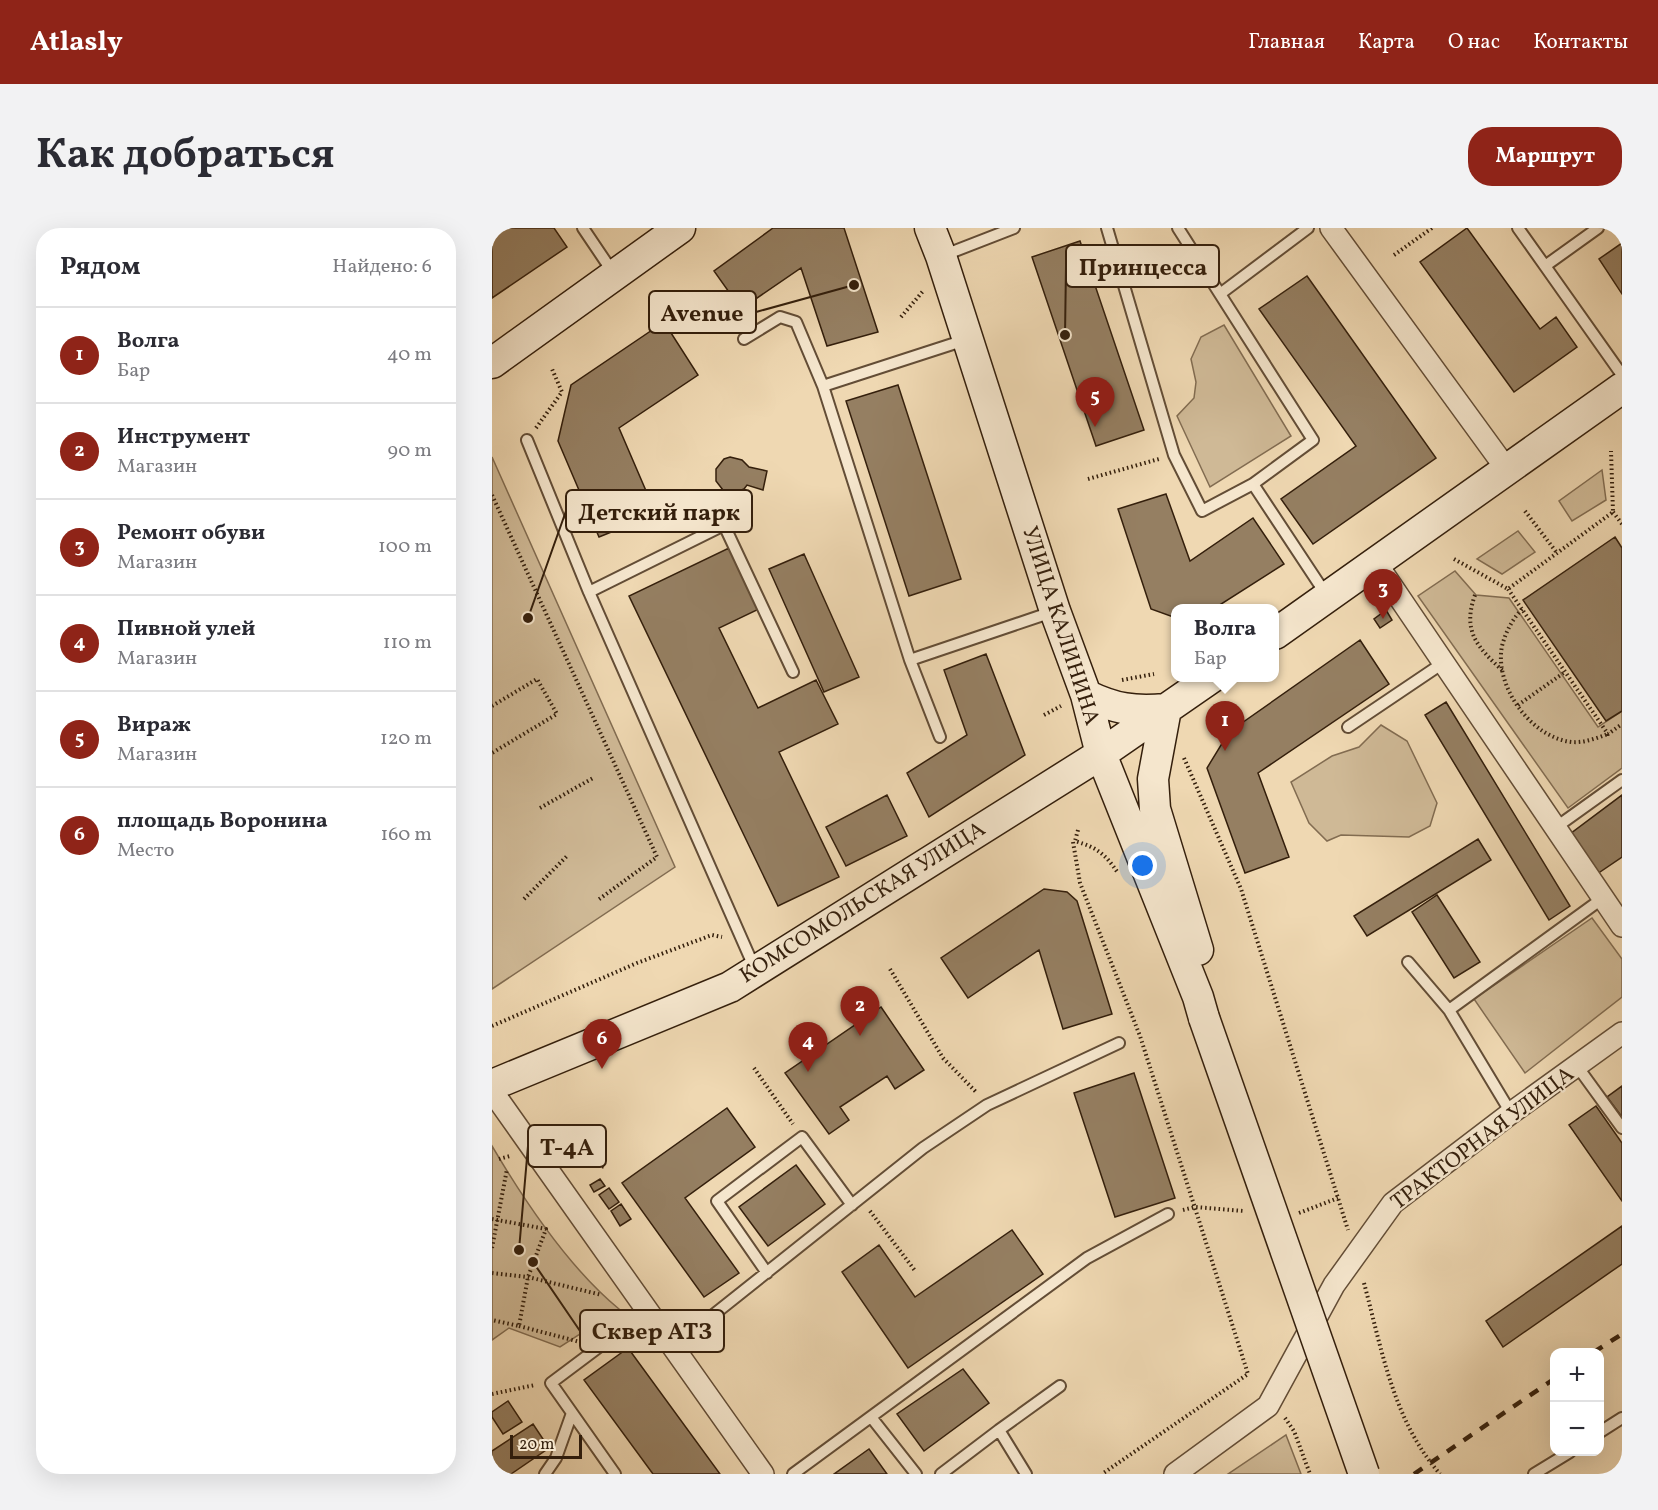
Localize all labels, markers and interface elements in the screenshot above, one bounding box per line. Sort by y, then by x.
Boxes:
text: Atlasly [30,23,123,62]
text: Главная [1248,28,1325,57]
text: Карта [1358,28,1415,57]
text: О нас [1448,28,1500,57]
text: Контакты [1533,28,1628,57]
text: Как добраться [36,127,335,186]
button: Маршрут [1468,127,1622,186]
callout: Принцесса [1066,245,1219,287]
text: Рядом [60,249,140,285]
text: Принцесса [1079,252,1207,286]
text: Найдено: 6 [332,253,432,281]
callout: Avenue [649,291,756,333]
text: Avenue [660,298,744,332]
text: Волга [117,326,180,357]
text: 1 [75,341,84,369]
text: 40 m [387,341,432,369]
text: Бар [117,357,150,385]
pin: 5 [1076,378,1114,427]
text: Инструмент [117,422,250,453]
text: 2 [74,437,85,465]
text: 90 m [388,437,432,465]
text: Магазин [117,453,197,481]
callout: Детский парк [566,490,752,532]
text: Детский парк [578,497,740,531]
text: Ремонт обуви [117,518,265,549]
street label: УЛИЦА КАЛИНИНА [1013,523,1107,729]
text: 3 [74,533,85,561]
text: 100 m [378,533,432,561]
text: Магазин [117,549,197,577]
pin: 3 [1364,570,1402,619]
popup [1171,604,1279,682]
text: Пивной улей [117,614,255,645]
text: Волга [1194,614,1256,645]
text: 4 [73,629,86,657]
text: 110 m [383,629,432,657]
text: Магазин [117,645,197,673]
text: Бар [1194,645,1227,673]
pin: 1 [1206,702,1244,751]
text: Вираж [117,710,191,741]
text: 5 [75,725,84,753]
text: 120 m [380,725,432,753]
text: Магазин [117,741,197,769]
text: площадь Воронина [117,806,328,837]
street label: КОМСОМОЛЬСКАЯ УЛИЦА [734,814,992,992]
text: 6 [74,821,85,849]
text: 160 m [380,821,432,849]
text: Место [117,837,174,865]
your location [1128,851,1157,880]
pin: 2 [840,986,880,1036]
pin: 6 [582,1020,622,1069]
pin: 4 [788,1022,828,1072]
street label: ТРАКТОРНАЯ УЛИЦА [1385,1060,1581,1218]
callout: Т-4А [528,1125,606,1167]
text: Т-4А [540,1132,594,1166]
callout: Сквер АТЗ [580,1310,724,1352]
text: Сквер АТЗ [592,1316,712,1350]
map controls [1550,1348,1604,1456]
button: + [1550,1348,1604,1402]
button: − [1550,1402,1604,1456]
scale bar [510,1432,582,1460]
text: 20 m [519,1434,554,1456]

